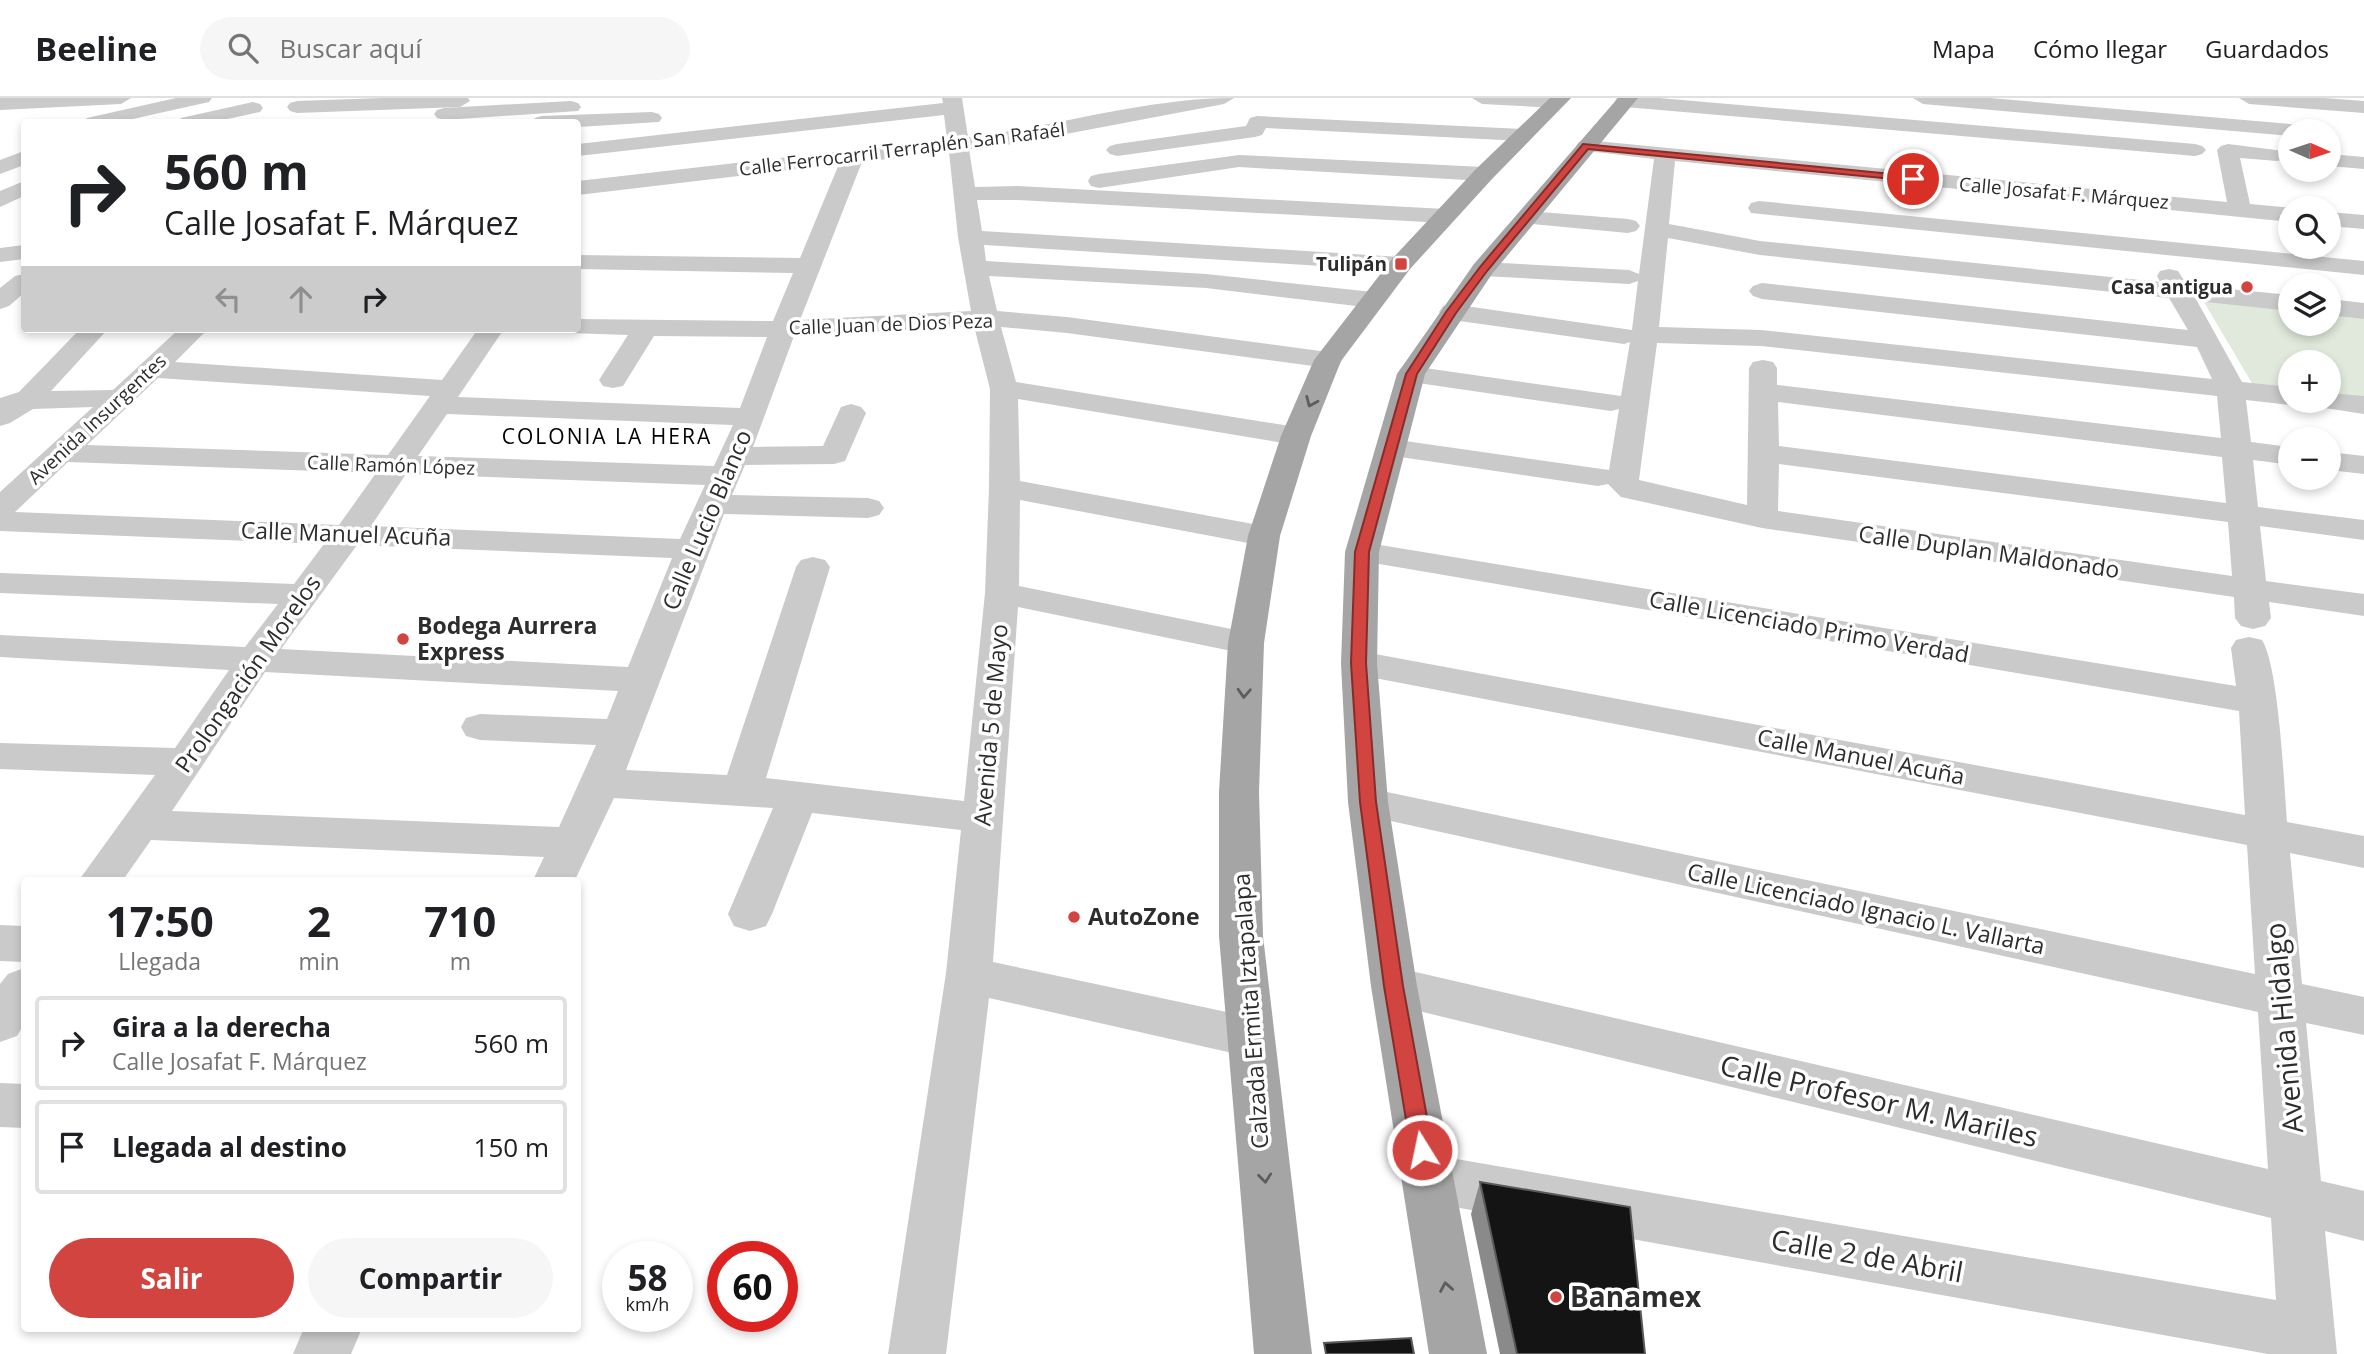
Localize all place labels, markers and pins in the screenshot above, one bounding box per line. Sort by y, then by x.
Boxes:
pin [1883,149,1943,209]
place label: Tulipán [1316,251,1387,277]
marker: Tulipán [1393,256,1409,272]
place label: Casa antigua [2111,274,2233,300]
marker: Casa antigua [2239,279,2255,295]
place label: Bodega Aurrera Express [417,609,598,667]
marker: Bodega Aurrera Express [395,631,411,647]
place label: AutoZone [1088,900,1199,932]
marker: AutoZone [1066,909,1082,925]
place label: Banamex [1570,1277,1702,1315]
marker: Banamex [1548,1289,1564,1305]

